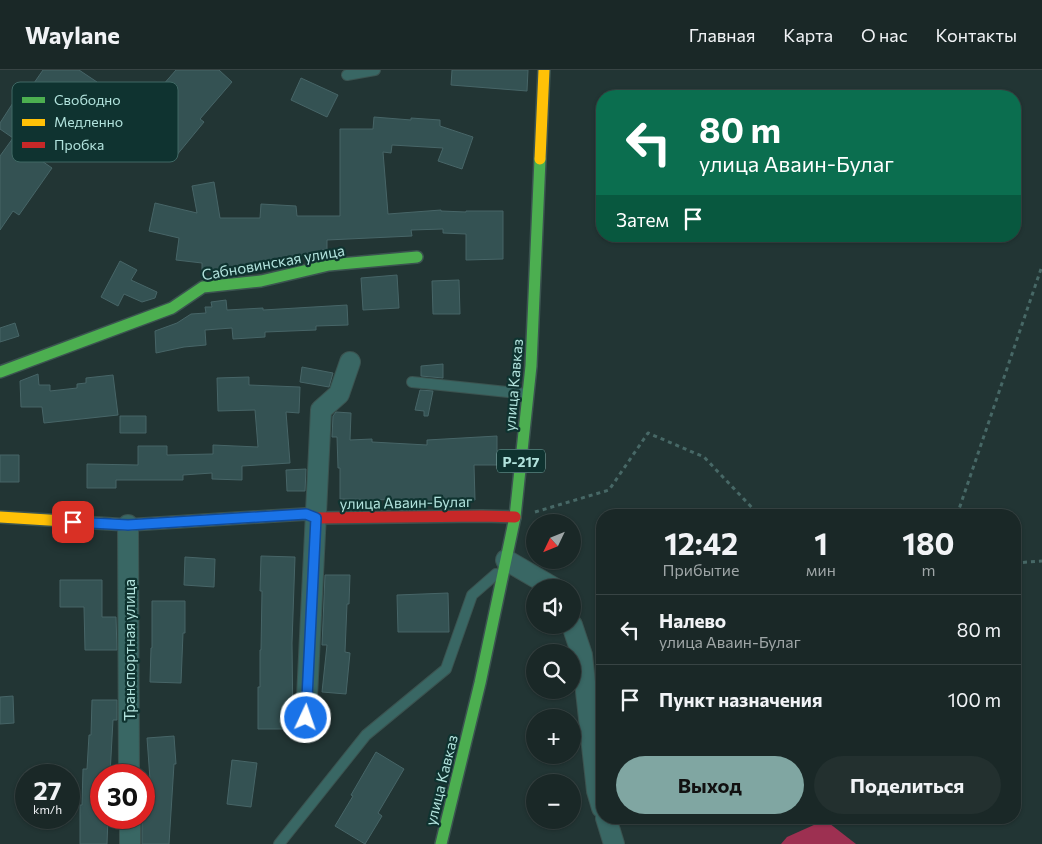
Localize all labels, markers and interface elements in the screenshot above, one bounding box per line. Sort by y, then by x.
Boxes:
text: Waylane [25,20,120,49]
text: Главная [689,24,755,46]
text: Карта [783,24,833,46]
text: О нас [861,24,908,46]
text: Контакты [936,24,1017,46]
legend [12,82,178,162]
text: Свободно [54,91,121,108]
text: 80 m [699,107,781,150]
icon: left [616,110,681,175]
text: Медленно [54,113,123,130]
text: Пробка [54,136,104,153]
text: улица Аваин-Булаг [699,150,894,177]
icon: arrive [679,205,707,233]
text: Затем [616,208,669,231]
street label: Сабновинская улица [200,241,346,283]
street label: улица Кавказ [500,338,526,432]
road number: Р-217 [497,450,545,472]
street label: улица Аваин-Булаг [339,492,473,512]
pin [52,501,94,543]
icon: arrive [59,508,87,536]
north arrow [526,514,581,569]
map controls [526,514,581,829]
text: 12:42 [664,524,738,561]
text: 1 [814,524,828,561]
text: 180 [902,524,954,561]
text: Прибытие [663,560,740,579]
text: мин [806,560,836,579]
text: m [921,560,935,579]
street label: Транспортная улица [120,579,138,721]
button: sound [526,579,581,634]
text: Налево [659,609,726,632]
icon: left [616,616,644,644]
text: 80 m [957,618,1001,641]
text: улица Аваин-Булаг [659,632,801,651]
button: search [526,644,581,699]
icon: arrive [616,686,644,714]
text: Пункт назначения [659,688,822,711]
text: 100 m [948,688,1001,711]
position arrow [279,691,331,743]
button: + [526,709,581,764]
street label: улица Кавказ [421,733,461,827]
button: Выход [616,756,804,814]
button: Поделиться [814,756,1001,814]
speed limit sign: 30 [90,764,155,829]
button: − [526,774,581,829]
text: 27 [34,775,61,805]
text: km/h [33,802,62,816]

